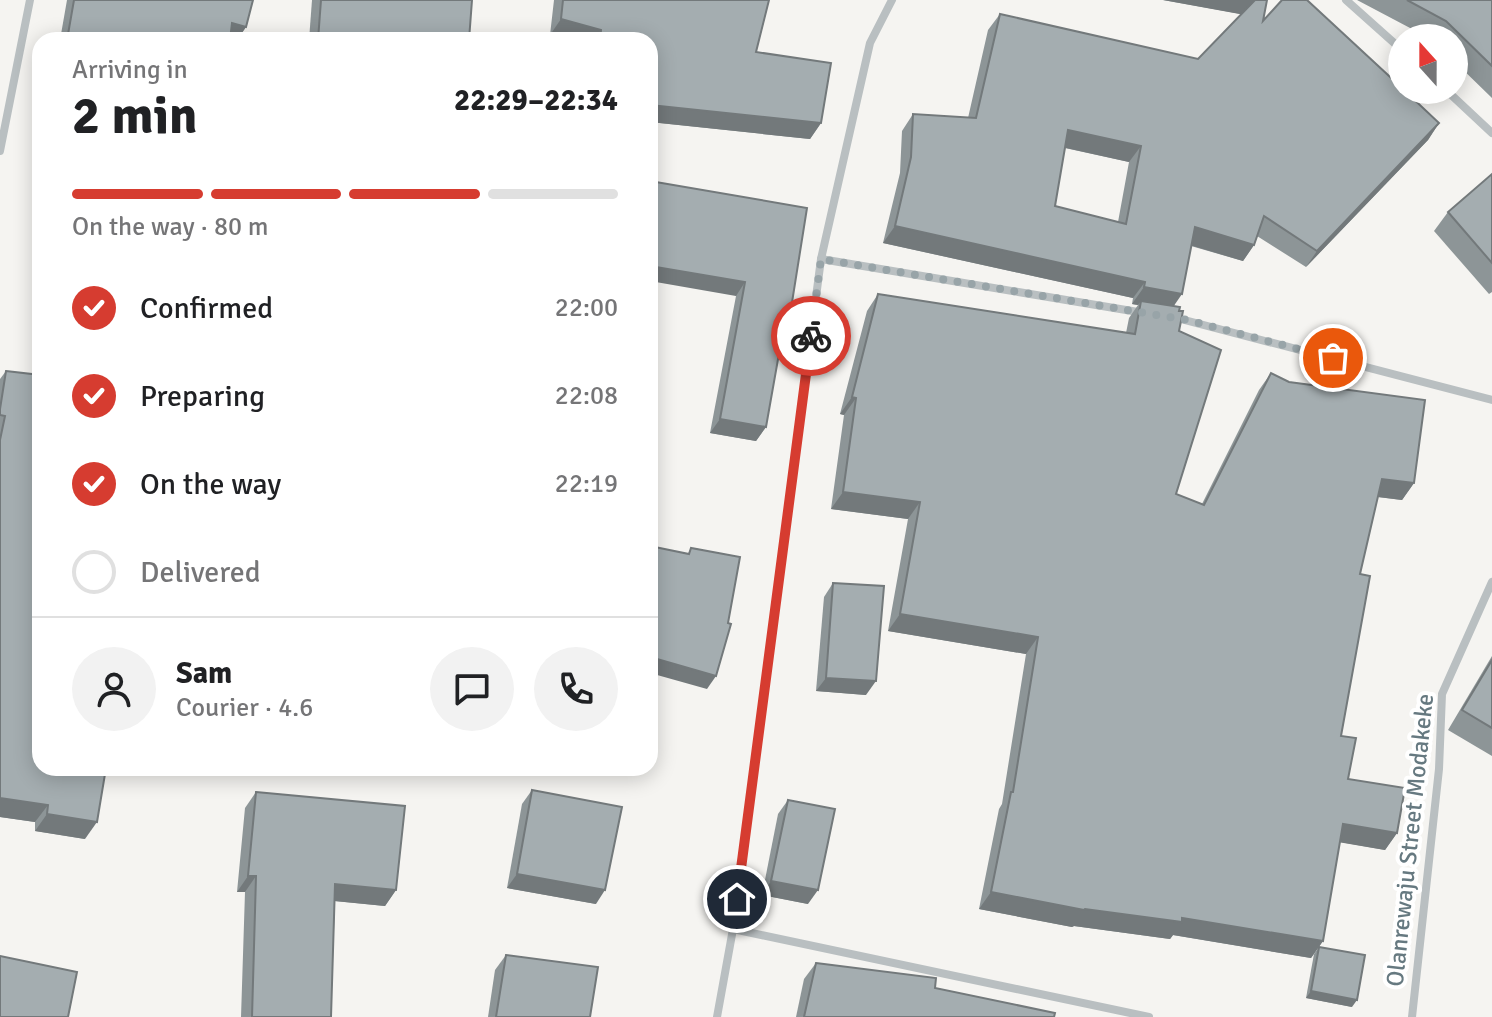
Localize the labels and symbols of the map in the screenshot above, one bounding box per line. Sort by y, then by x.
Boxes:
north arrow [1388,24,1468,104]
courier [771,296,851,376]
pin [1299,324,1367,392]
street label: Olanrewaju Street Modakeke [1380,692,1440,988]
pin [703,865,771,933]

